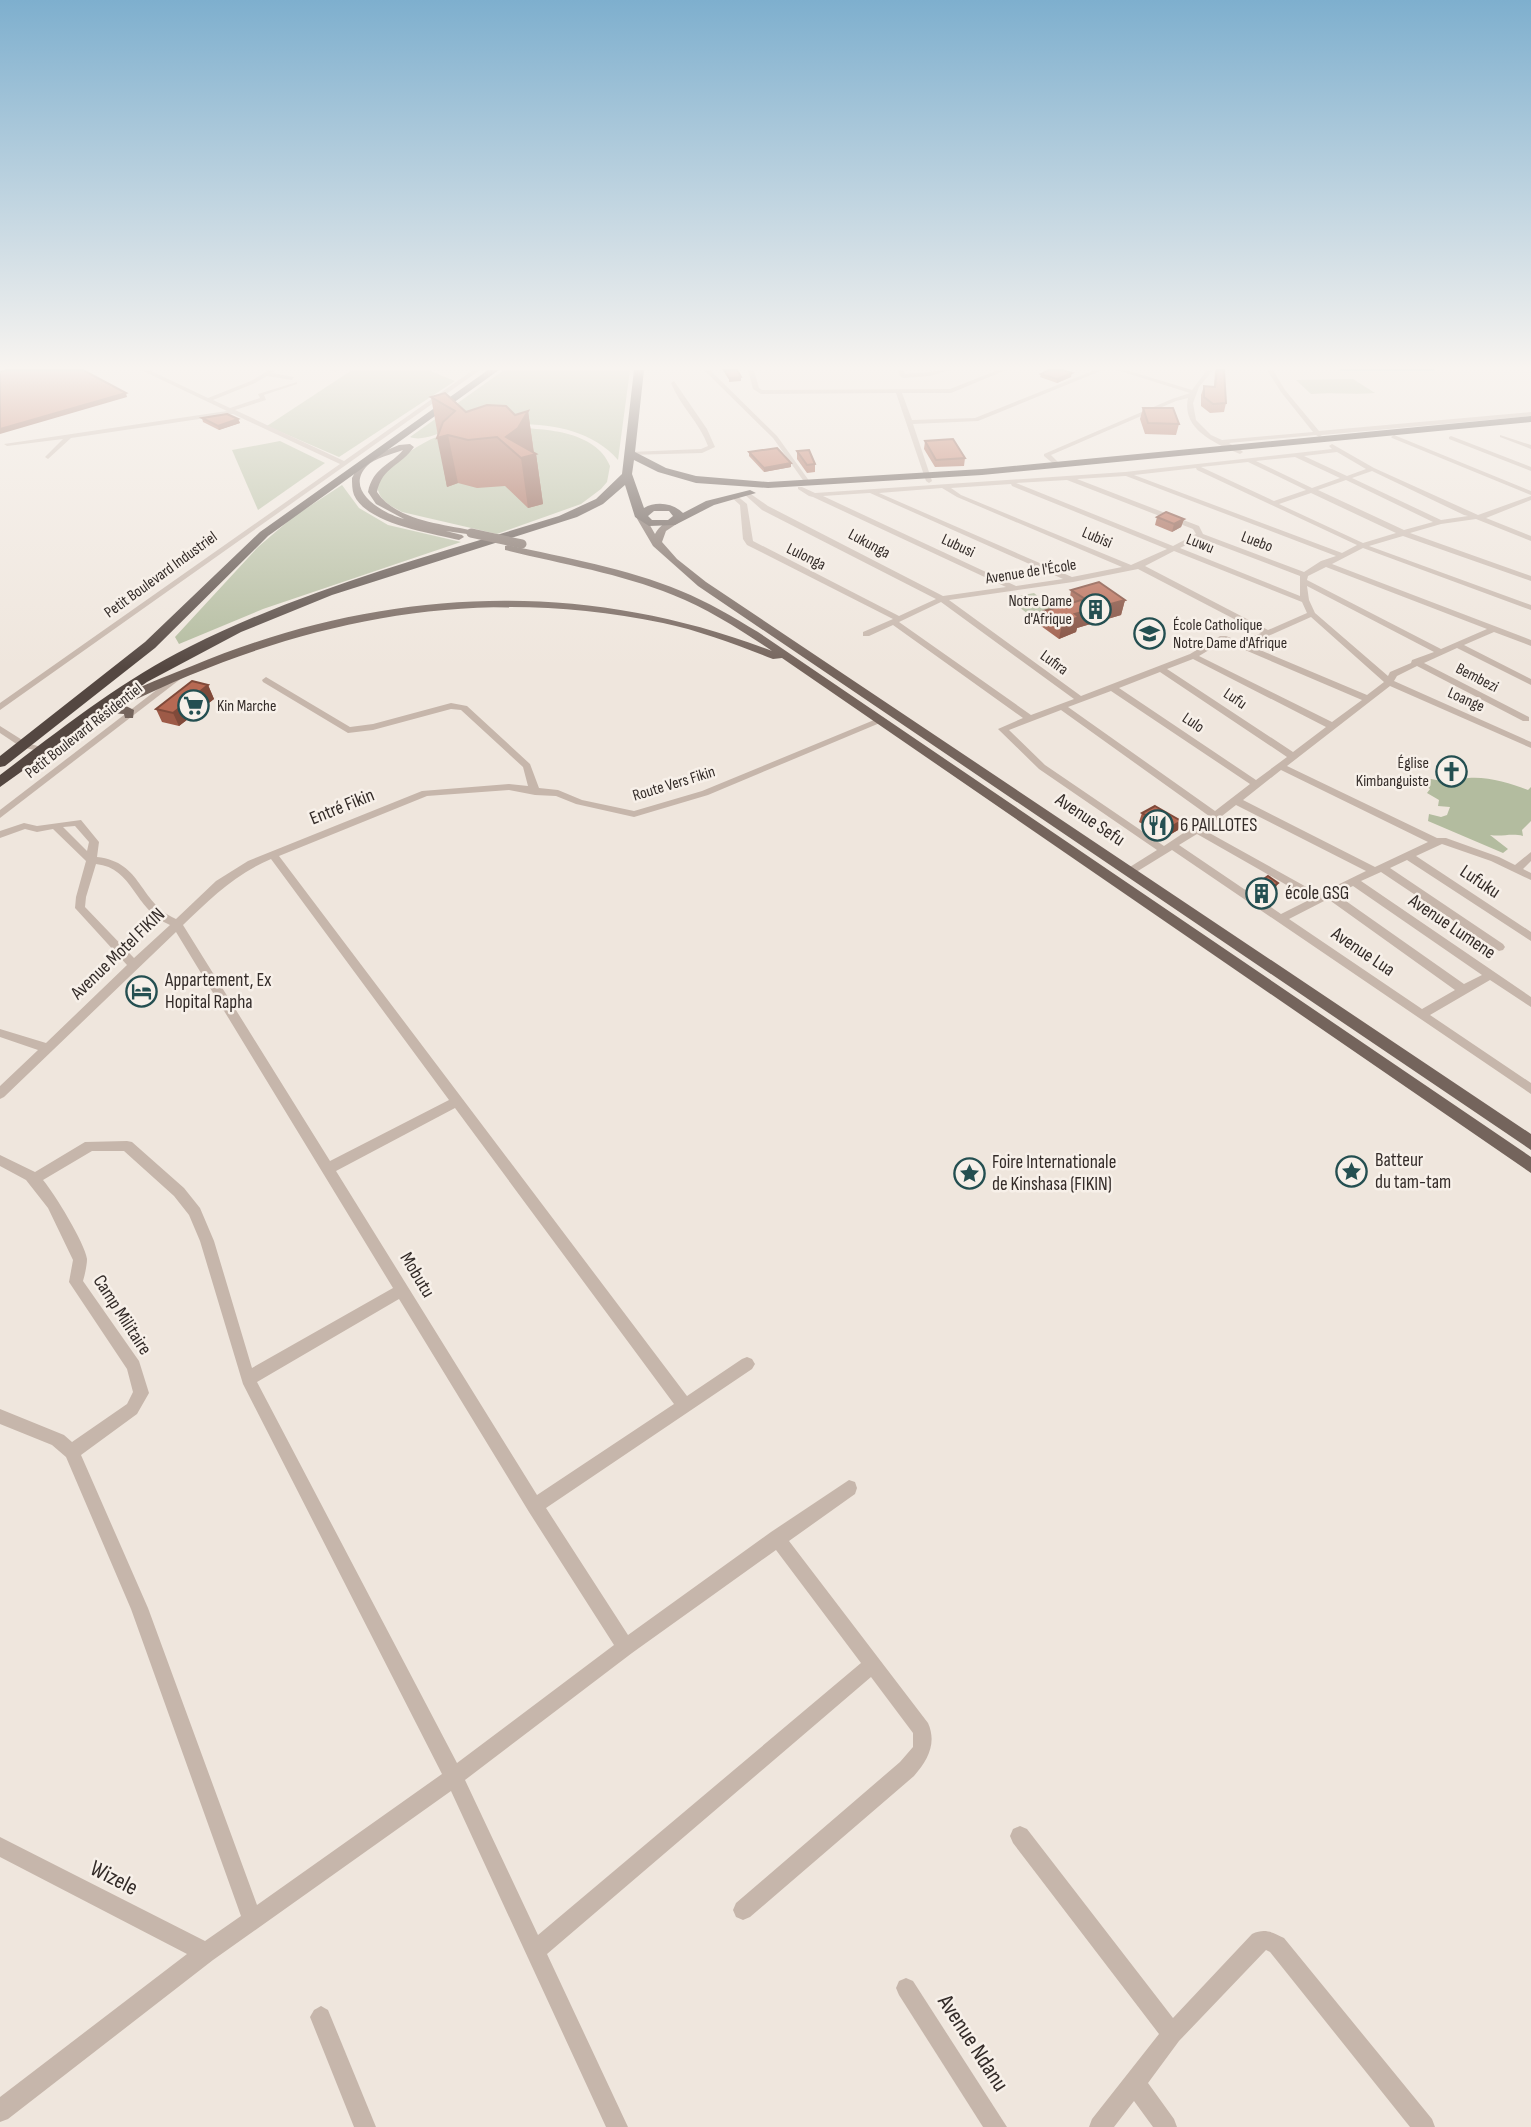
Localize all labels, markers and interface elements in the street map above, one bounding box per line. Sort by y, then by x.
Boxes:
street label: Lubisi [1079,523,1115,553]
street label: Lukunga [845,525,893,563]
street label: Luebo [1239,527,1275,557]
street label: Petit Boulevard Industriel [101,528,221,622]
street label: Lubusi [938,530,978,562]
street label: Luwu [1183,530,1217,558]
street label: Lulonga [783,539,829,575]
street label: Avenue de l'École [983,555,1078,589]
place label: Notre Dame d'Afrique [1008,592,1072,629]
building icon: Notre Dame d'Afrique [1078,593,1112,627]
place label: École Catholique Notre Dame d'Afrique [1173,616,1287,653]
school or university icon: École Catholique Notre Dame d'Afrique [1133,617,1167,651]
street label: Lufira [1036,646,1072,680]
street label: Bembezi [1452,659,1502,697]
street label: Petit Boulevard Résidentiel [22,679,146,783]
street label: Lufu [1220,684,1250,714]
street label: Loange [1445,684,1487,716]
supermarket icon: Kin Marche [177,689,211,723]
place label: Kin Marche [217,697,276,716]
street label: Lulo [1178,709,1208,737]
place label: Église Kimbanguiste [1356,754,1429,791]
church icon: Église Kimbanguiste [1435,755,1469,789]
street label: Route Vers Fikin [630,762,718,806]
street label: Entré Fikin [306,784,378,830]
street label: Avenue Sefu [1050,788,1129,852]
restaurant icon: 6 PAILLOTES [1140,808,1174,842]
place label: 6 PAILLOTES [1180,814,1257,837]
street label: Lufuku [1455,860,1505,904]
building icon: école GSG [1245,876,1279,910]
place label: école GSG [1285,882,1349,905]
street label: Avenue Lumene [1403,889,1500,965]
street label: Avenue Motel FIKIN [65,903,170,1005]
street label: Avenue Lua [1326,922,1399,982]
place label: Appartement, Ex Hopital Rapha [164,969,271,1014]
hotel icon: Appartement, Ex Hopital Rapha [125,974,159,1008]
place label: Batteur du tam-tam [1375,1149,1451,1194]
place label: Foire Internationale de Kinshasa (FIKIN) [992,1151,1116,1196]
place icon: Batteur du tam-tam [1335,1154,1369,1188]
place icon: Foire Internationale de Kinshasa (FIKIN) [952,1156,986,1190]
street label: Mobutu [395,1248,439,1302]
street label: Camp Militaire [88,1271,156,1359]
street label: Wizele [85,1854,143,1902]
street label: Avenue Ndanu [931,1989,1015,2097]

